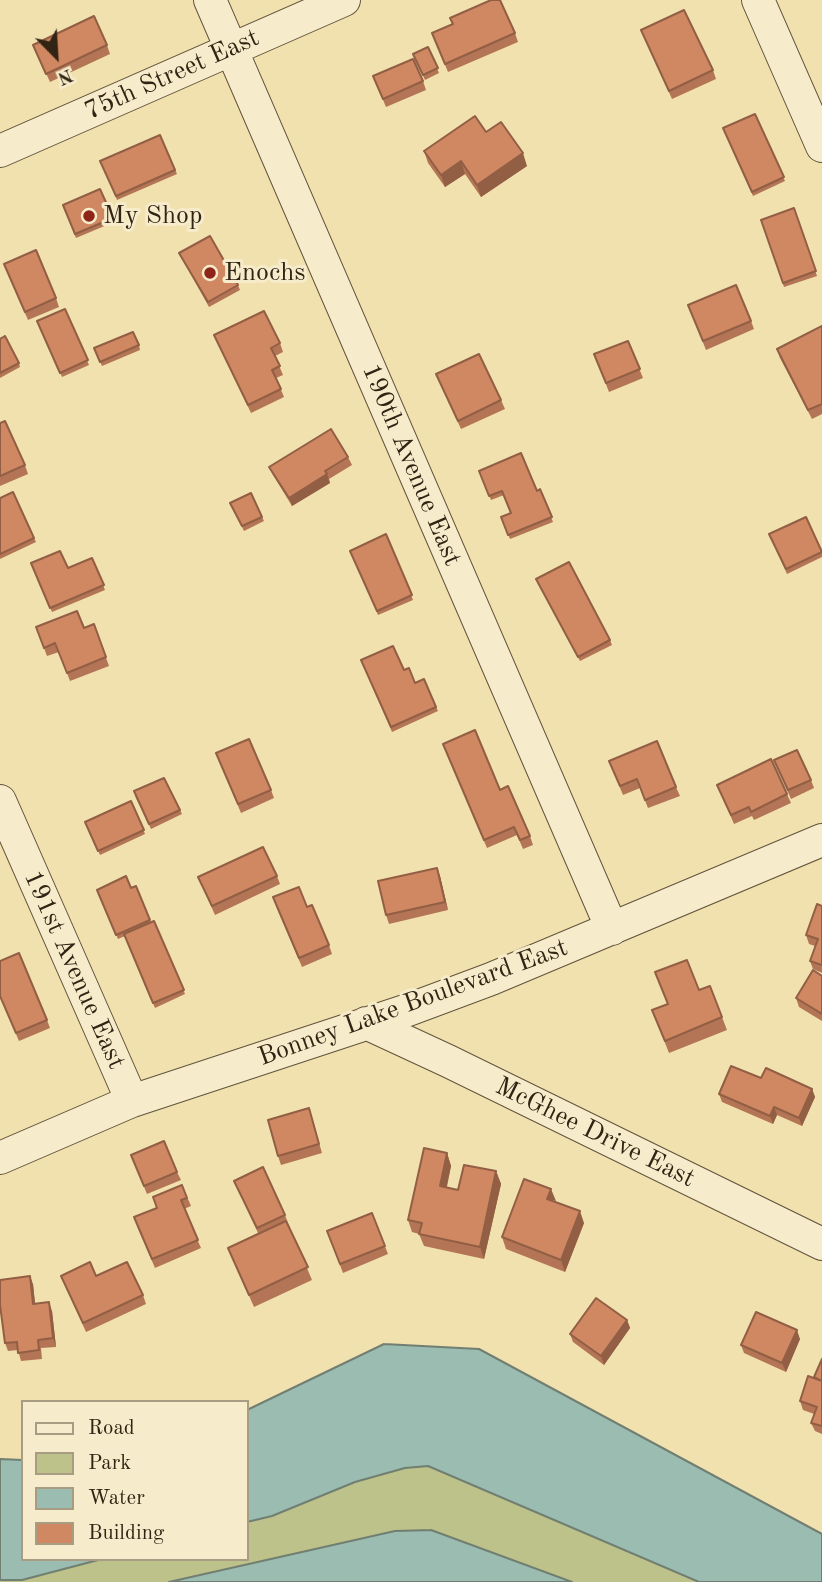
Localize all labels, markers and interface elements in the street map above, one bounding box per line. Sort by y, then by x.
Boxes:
north arrow [21,21,91,91]
street label: 75th Street East [80,23,264,127]
text: N [54,64,75,87]
place label: My Shop [103,200,202,232]
marker: My Shop [81,208,97,224]
place label: Enochs [224,257,306,289]
marker: Enochs [202,265,218,281]
street label: 190th Avenue East [354,359,468,571]
street label: 191st Avenue East [16,866,132,1074]
street label: Bonney Lake Boulevard East [254,932,572,1074]
street label: McGhee Drive East [490,1071,700,1195]
legend [21,1400,248,1561]
text: Road [88,1418,135,1439]
text: Park [88,1453,131,1474]
text: Water [88,1488,145,1509]
text: Building [88,1523,164,1544]

